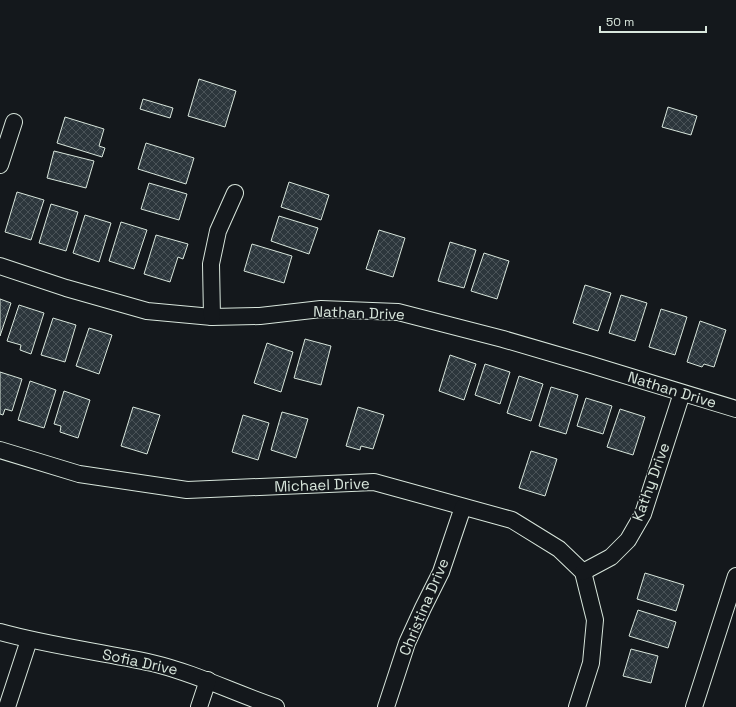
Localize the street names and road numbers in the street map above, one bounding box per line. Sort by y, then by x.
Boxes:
street label: Nathan Drive [313,301,405,324]
street label: Nathan Drive [625,367,719,412]
street label: Kathy Drive [628,440,674,524]
street label: Michael Drive [274,473,370,496]
street label: Christina Drive [394,555,453,658]
street label: Sofia Drive [101,644,180,679]

